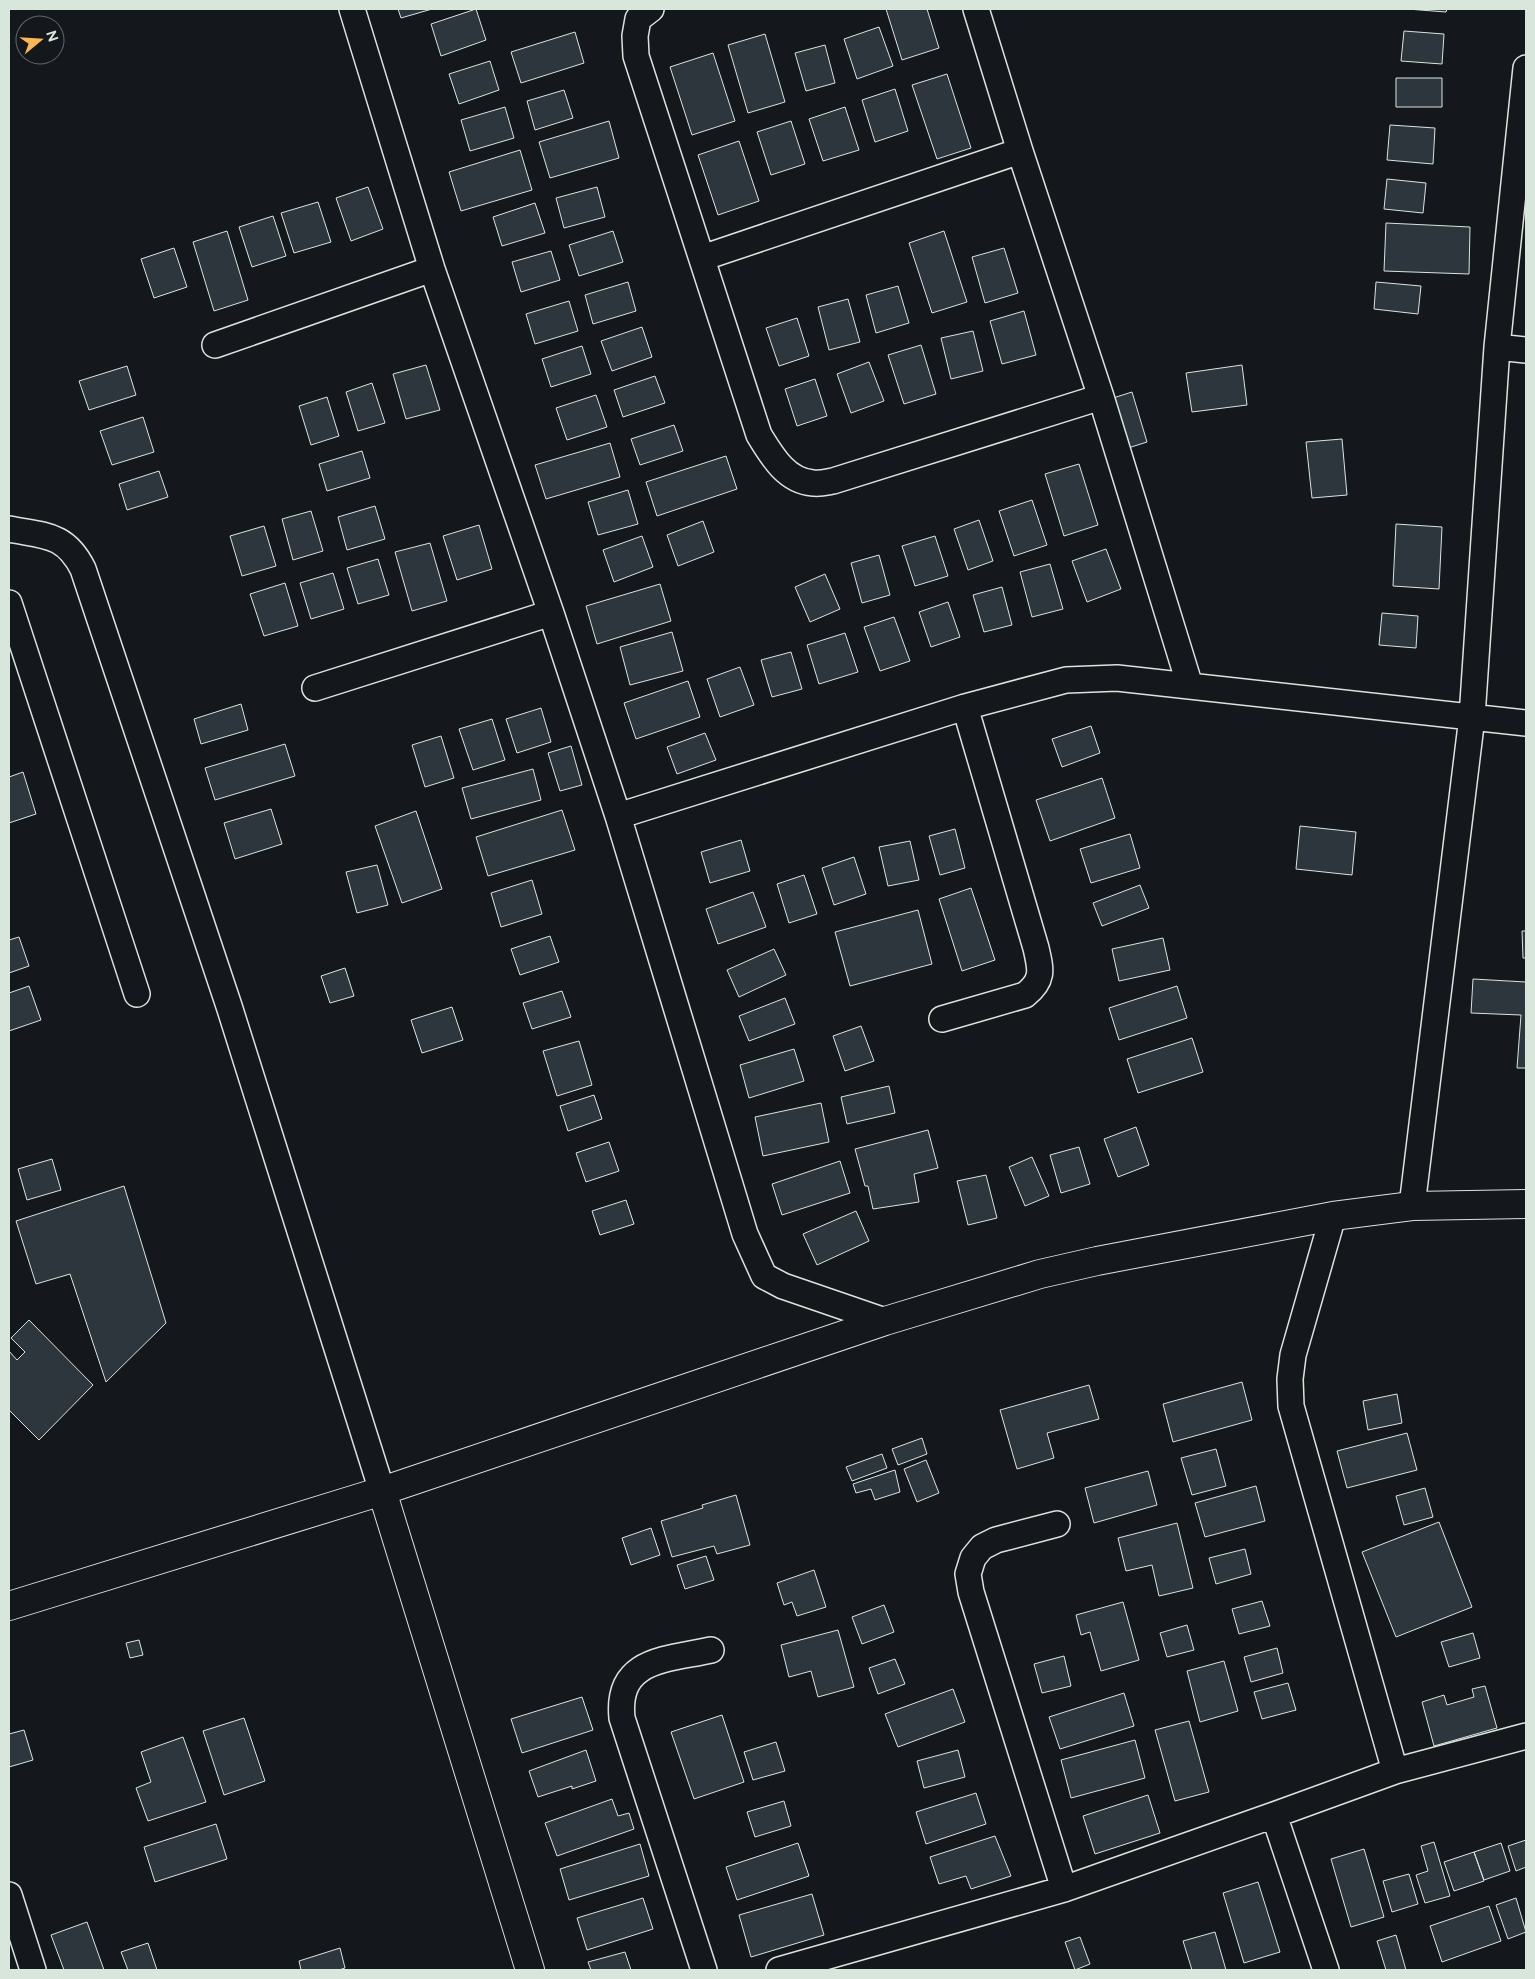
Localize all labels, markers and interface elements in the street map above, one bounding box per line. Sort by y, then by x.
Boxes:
north arrow [15,15,65,65]
text: N [43,28,62,44]

